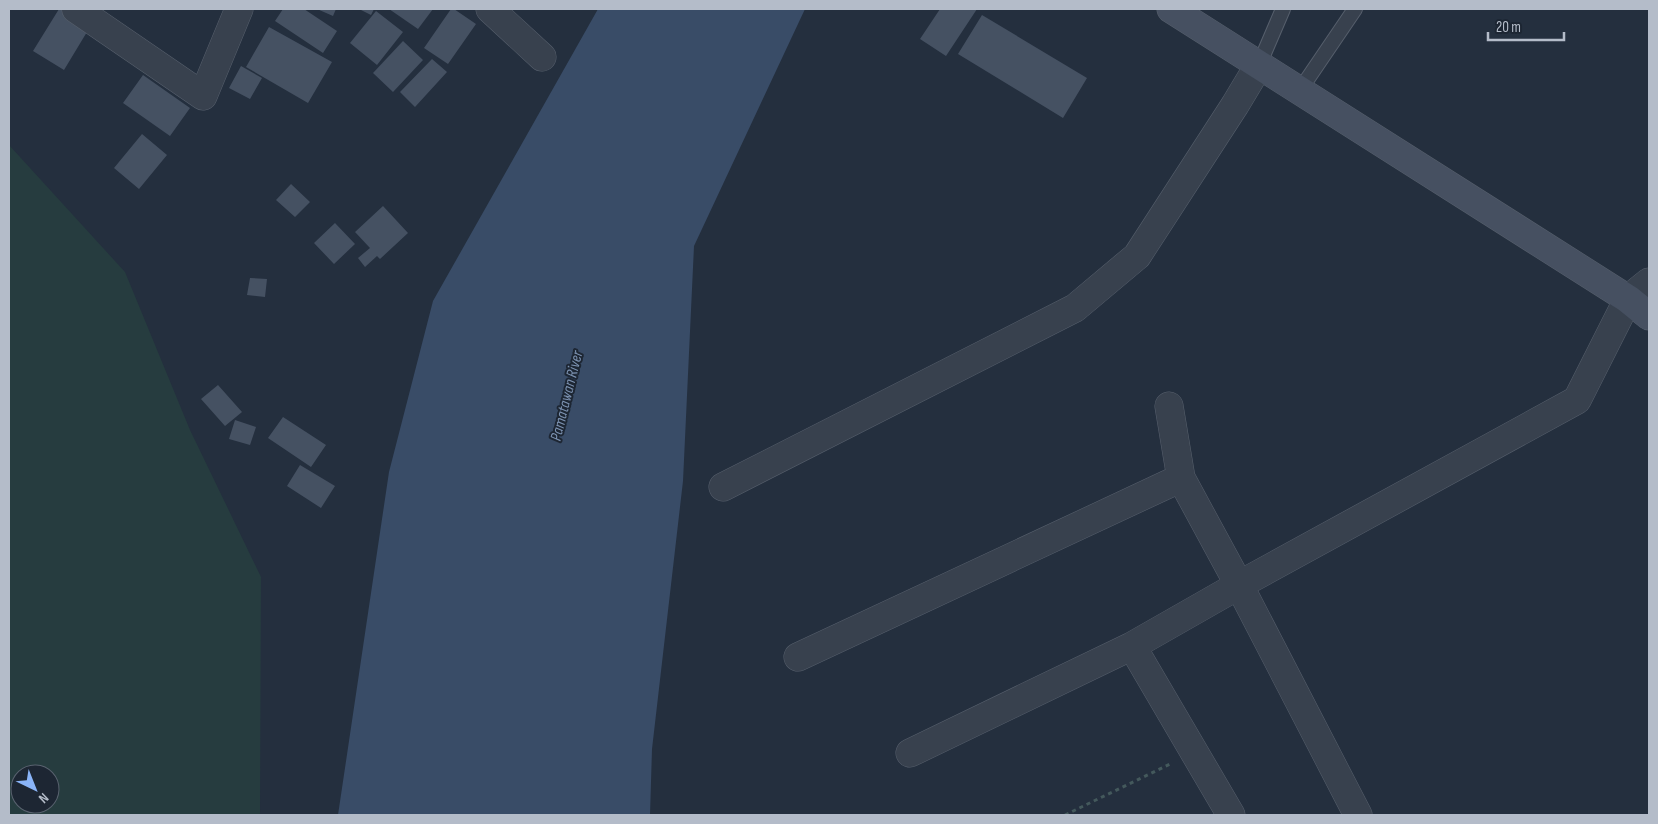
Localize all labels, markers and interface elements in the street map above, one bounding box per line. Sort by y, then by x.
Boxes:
scale bar [1488,10,1564,42]
text: 20 m [1496,18,1521,37]
water label: Pamatawan River [547,349,587,443]
north arrow [10,764,60,814]
text: N [35,789,52,807]

